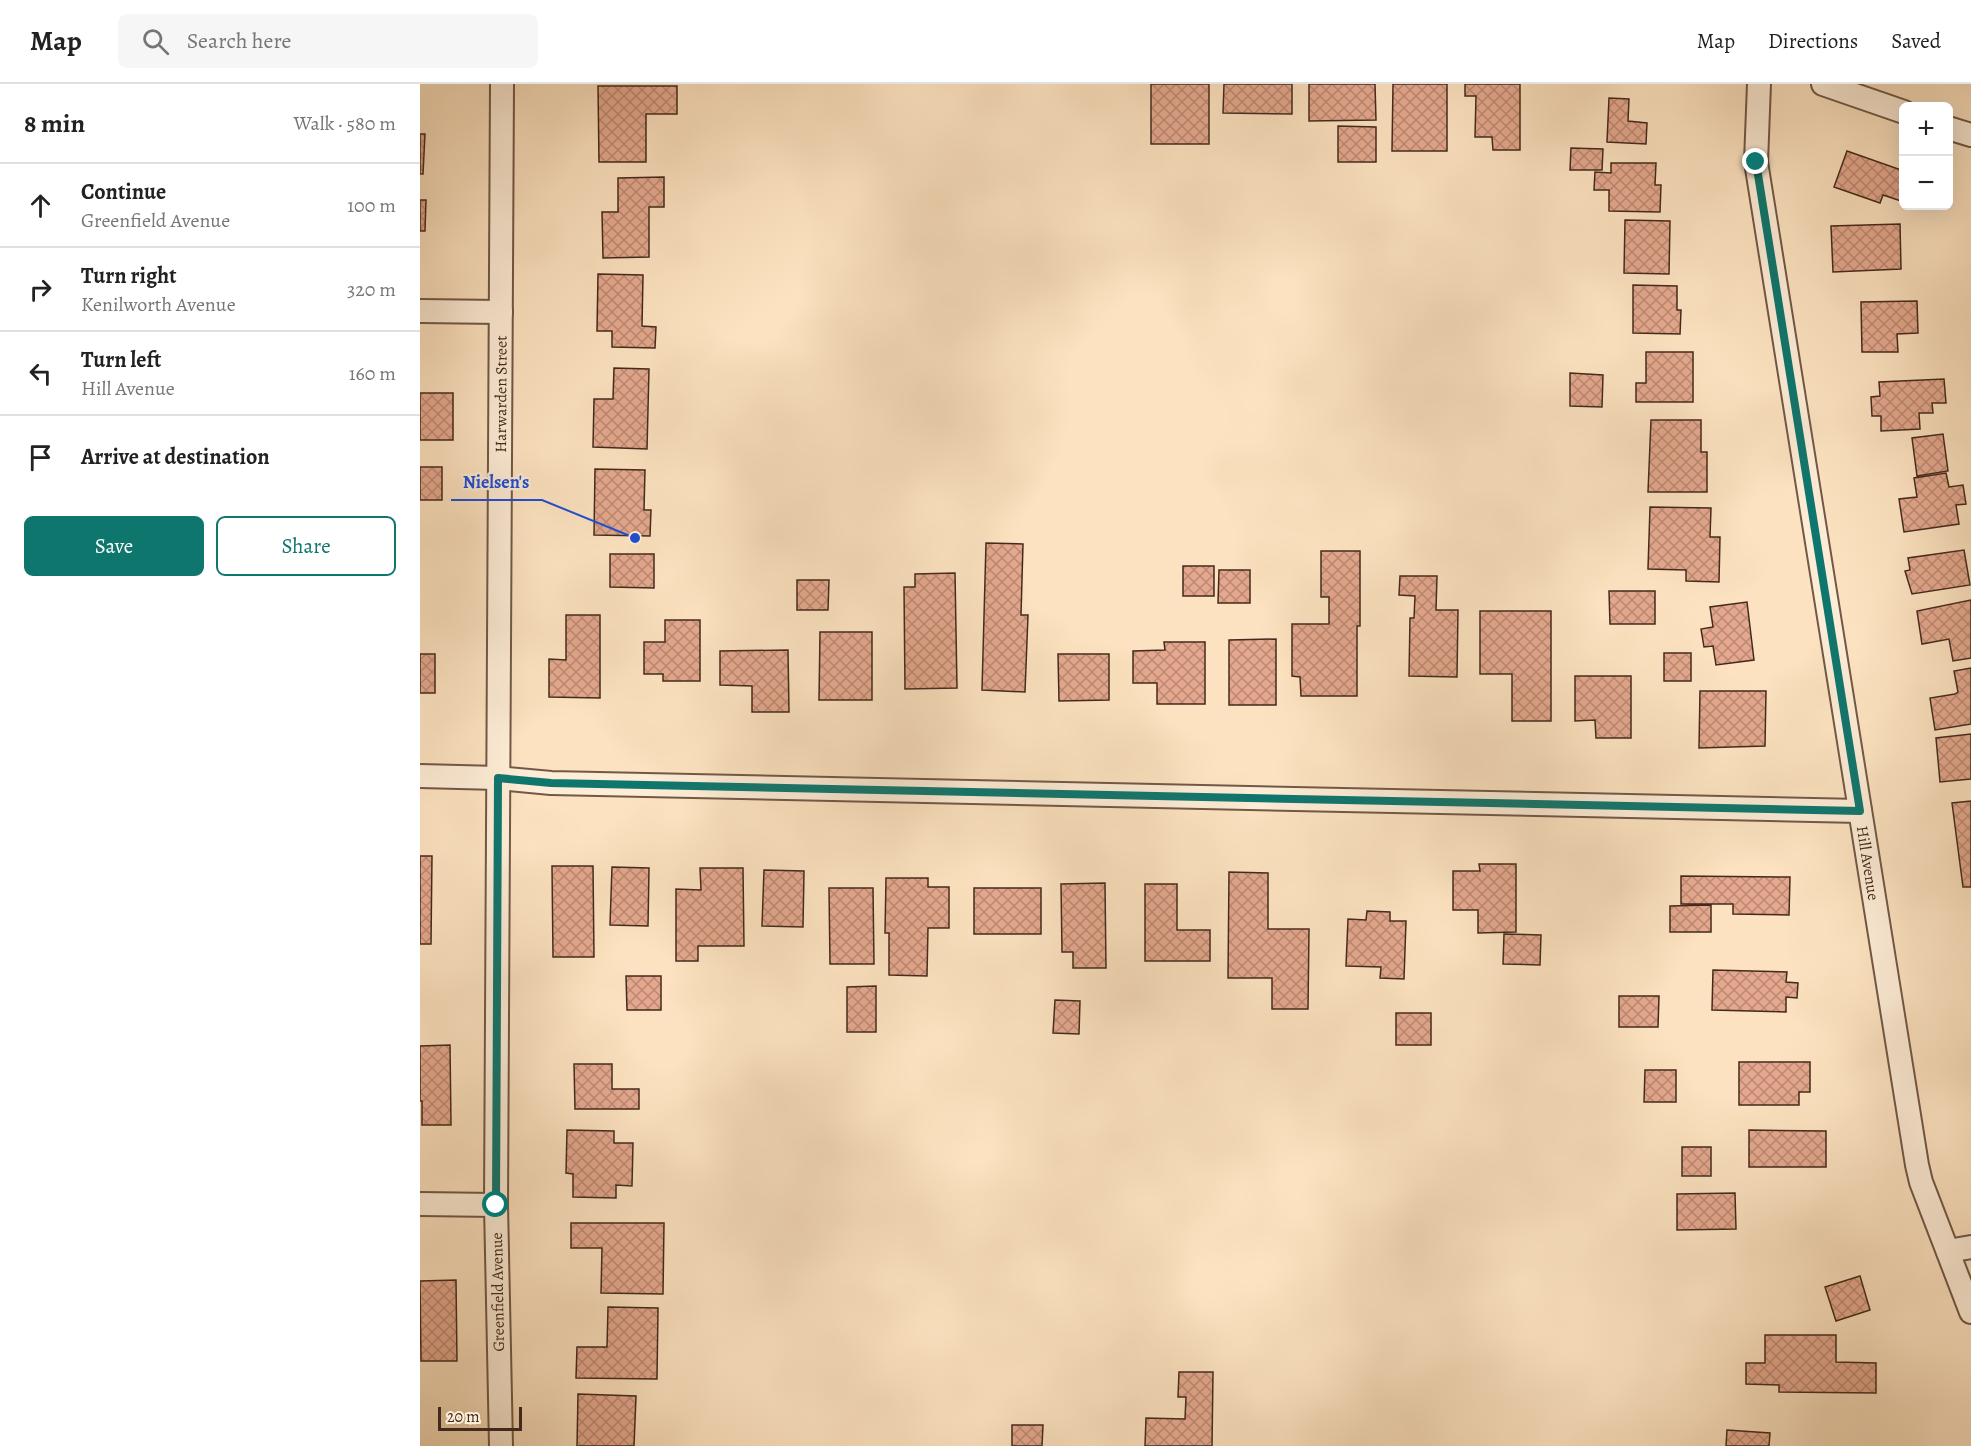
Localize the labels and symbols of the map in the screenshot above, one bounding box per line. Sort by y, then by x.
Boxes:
route end [1742,148,1768,174]
street label: Harwarden Street [490,335,513,453]
callout: Nielsen's [451,464,542,500]
text: Nielsen's [463,470,529,494]
street label: Hill Avenue [1851,824,1884,902]
route start [482,1191,508,1217]
street label: Greenfield Avenue [486,1232,510,1352]
scale bar [438,1404,522,1432]

